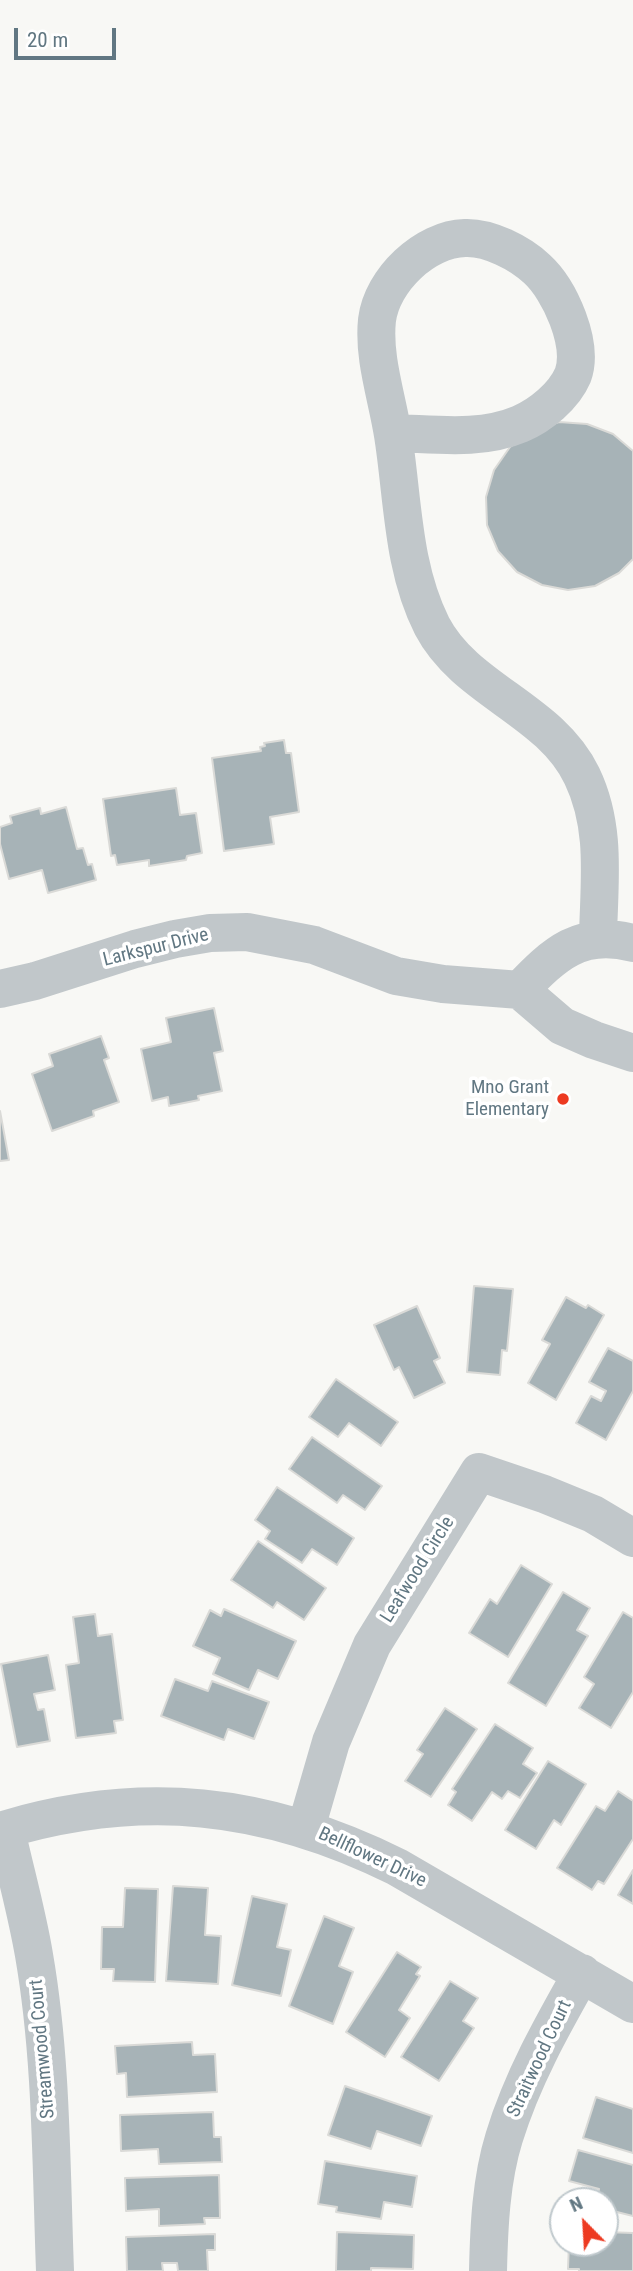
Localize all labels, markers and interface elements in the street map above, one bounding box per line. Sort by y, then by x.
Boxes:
scale bar [18,14,119,58]
text: 20 m [27,28,68,52]
street label: Larkspur Drive [101,924,211,972]
place label: Mno Grant Elementary [465,1077,549,1121]
marker: Mno Grant Elementary [555,1091,571,1107]
street label: Leafwood Circle [376,1513,460,1627]
street label: Bellflower Drive [314,1823,430,1893]
street label: Streamwood Court [26,1978,60,2120]
street label: Straitwood Court [503,1997,577,2121]
north arrow [549,2187,619,2257]
text: N [566,2191,586,2217]

